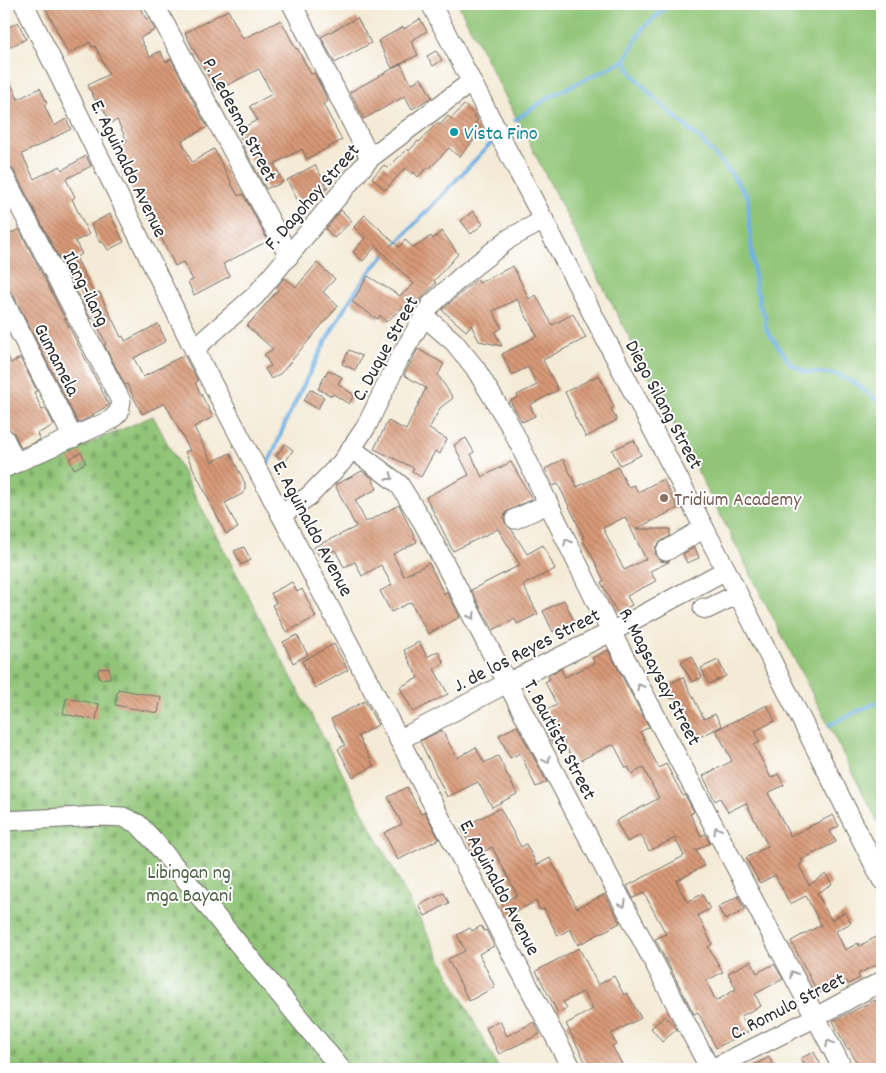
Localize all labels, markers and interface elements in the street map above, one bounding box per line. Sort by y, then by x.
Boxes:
street label: P. Ledesma Street [194,53,283,187]
street label: E. Aguinaldo Avenue [82,96,173,243]
place label: Vista Fino [464,121,538,149]
marker: Vista Fino [448,126,460,138]
street label: F. Dagohoy Street [259,138,368,258]
street label: Ilang-ilang [53,247,115,332]
street label: C. Duque Street [346,292,427,407]
street label: Gumamela [25,319,86,402]
street label: Diego Silang Street [616,336,708,475]
street label: E. Aguinaldo Avenue [264,457,359,602]
one-way arrow [384,471,394,480]
place label: Tridium Academy [674,487,802,515]
marker: Tridium Academy [658,492,670,504]
one-way arrow [563,538,573,547]
street label: J. de los Reyes Street [449,603,606,701]
street label: R. Magsaysay Street [610,604,707,751]
one-way arrow [466,611,476,620]
street label: T. Bautista Street [515,675,602,806]
one-way arrow [637,683,647,692]
one-way arrow [541,755,551,764]
street label: E. Aguinaldo Avenue [451,816,546,961]
one-way arrow [713,827,723,836]
park label: Libingan ng mga Bayani [146,860,232,911]
one-way arrow [617,899,627,908]
street label: C. Romulo Street [726,967,851,1049]
one-way arrow [789,970,799,979]
one-way arrow [825,1039,835,1048]

